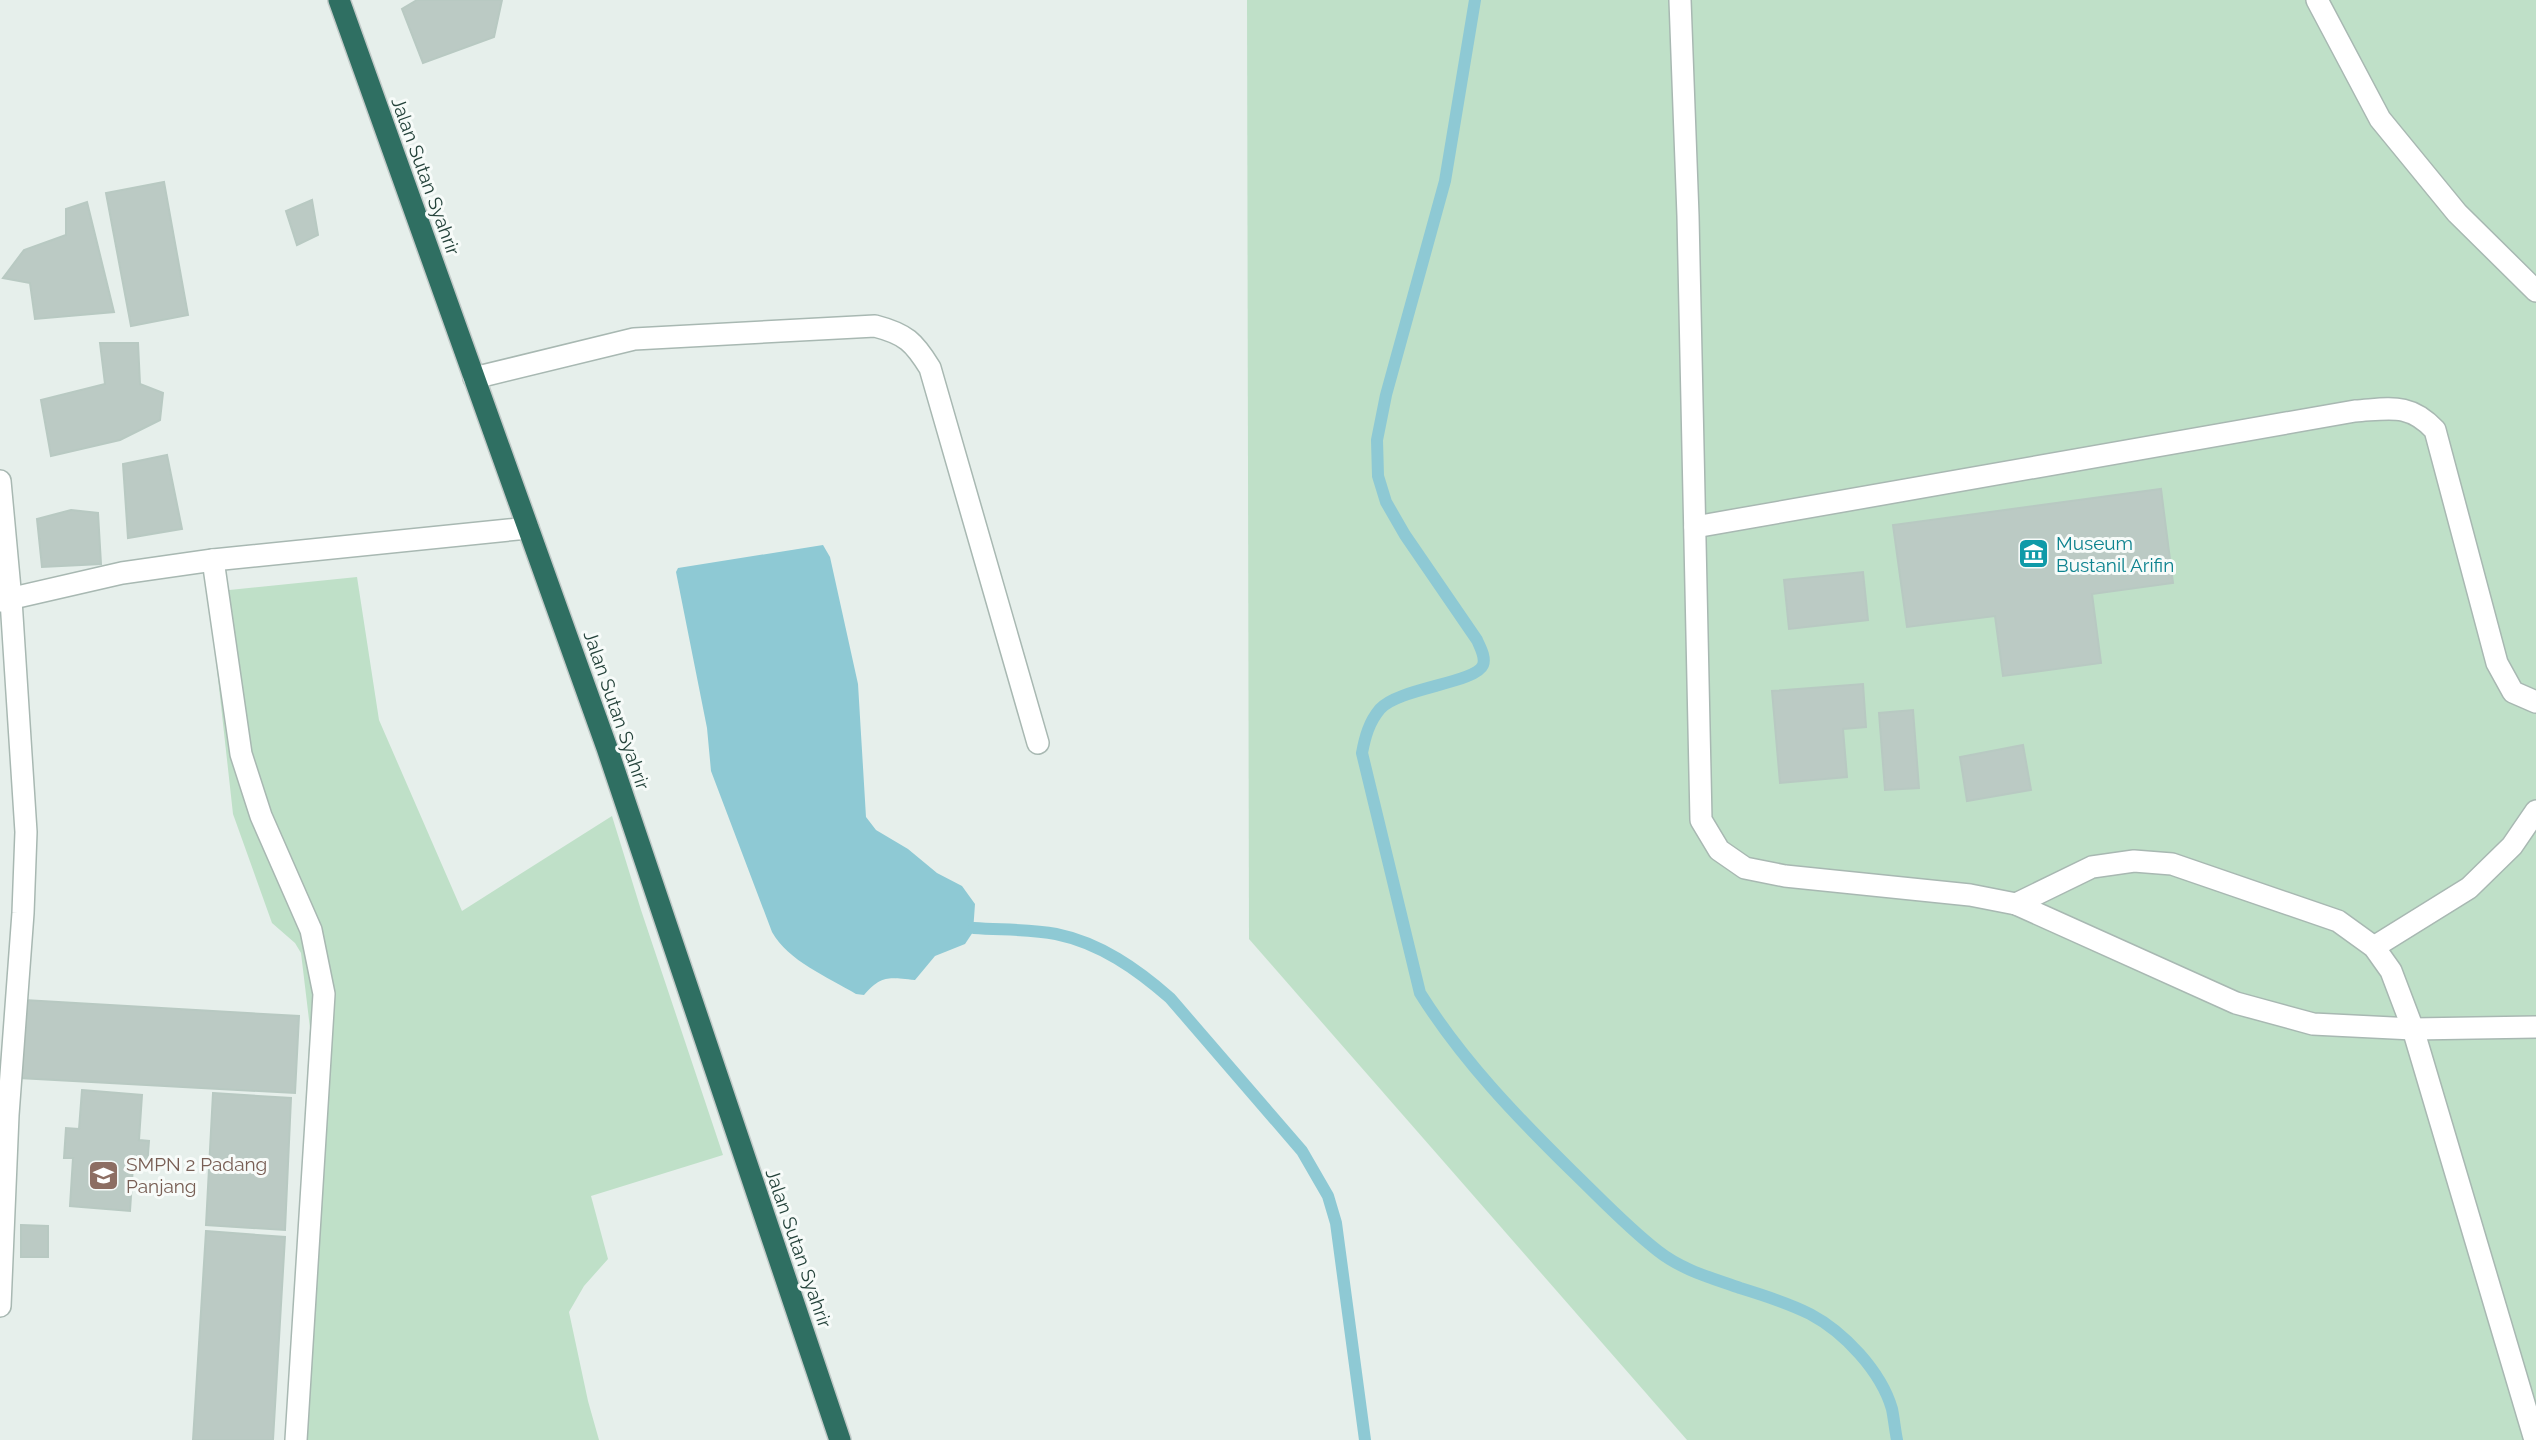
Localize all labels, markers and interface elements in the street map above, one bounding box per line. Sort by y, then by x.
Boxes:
street label: Jalan Sutan Syahrir [387,94,465,258]
place label: Museum Bustanil Arifin [2056,532,2174,576]
museum icon: Museum Bustanil Arifin [2016,537,2050,571]
street label: Jalan Sutan Syahrir [580,628,655,793]
place label: SMPN 2 Padang Panjang [126,1153,267,1197]
school or university icon: SMPN 2 Padang Panjang [86,1158,120,1192]
street label: Jalan Sutan Syahrir [762,1166,837,1331]

